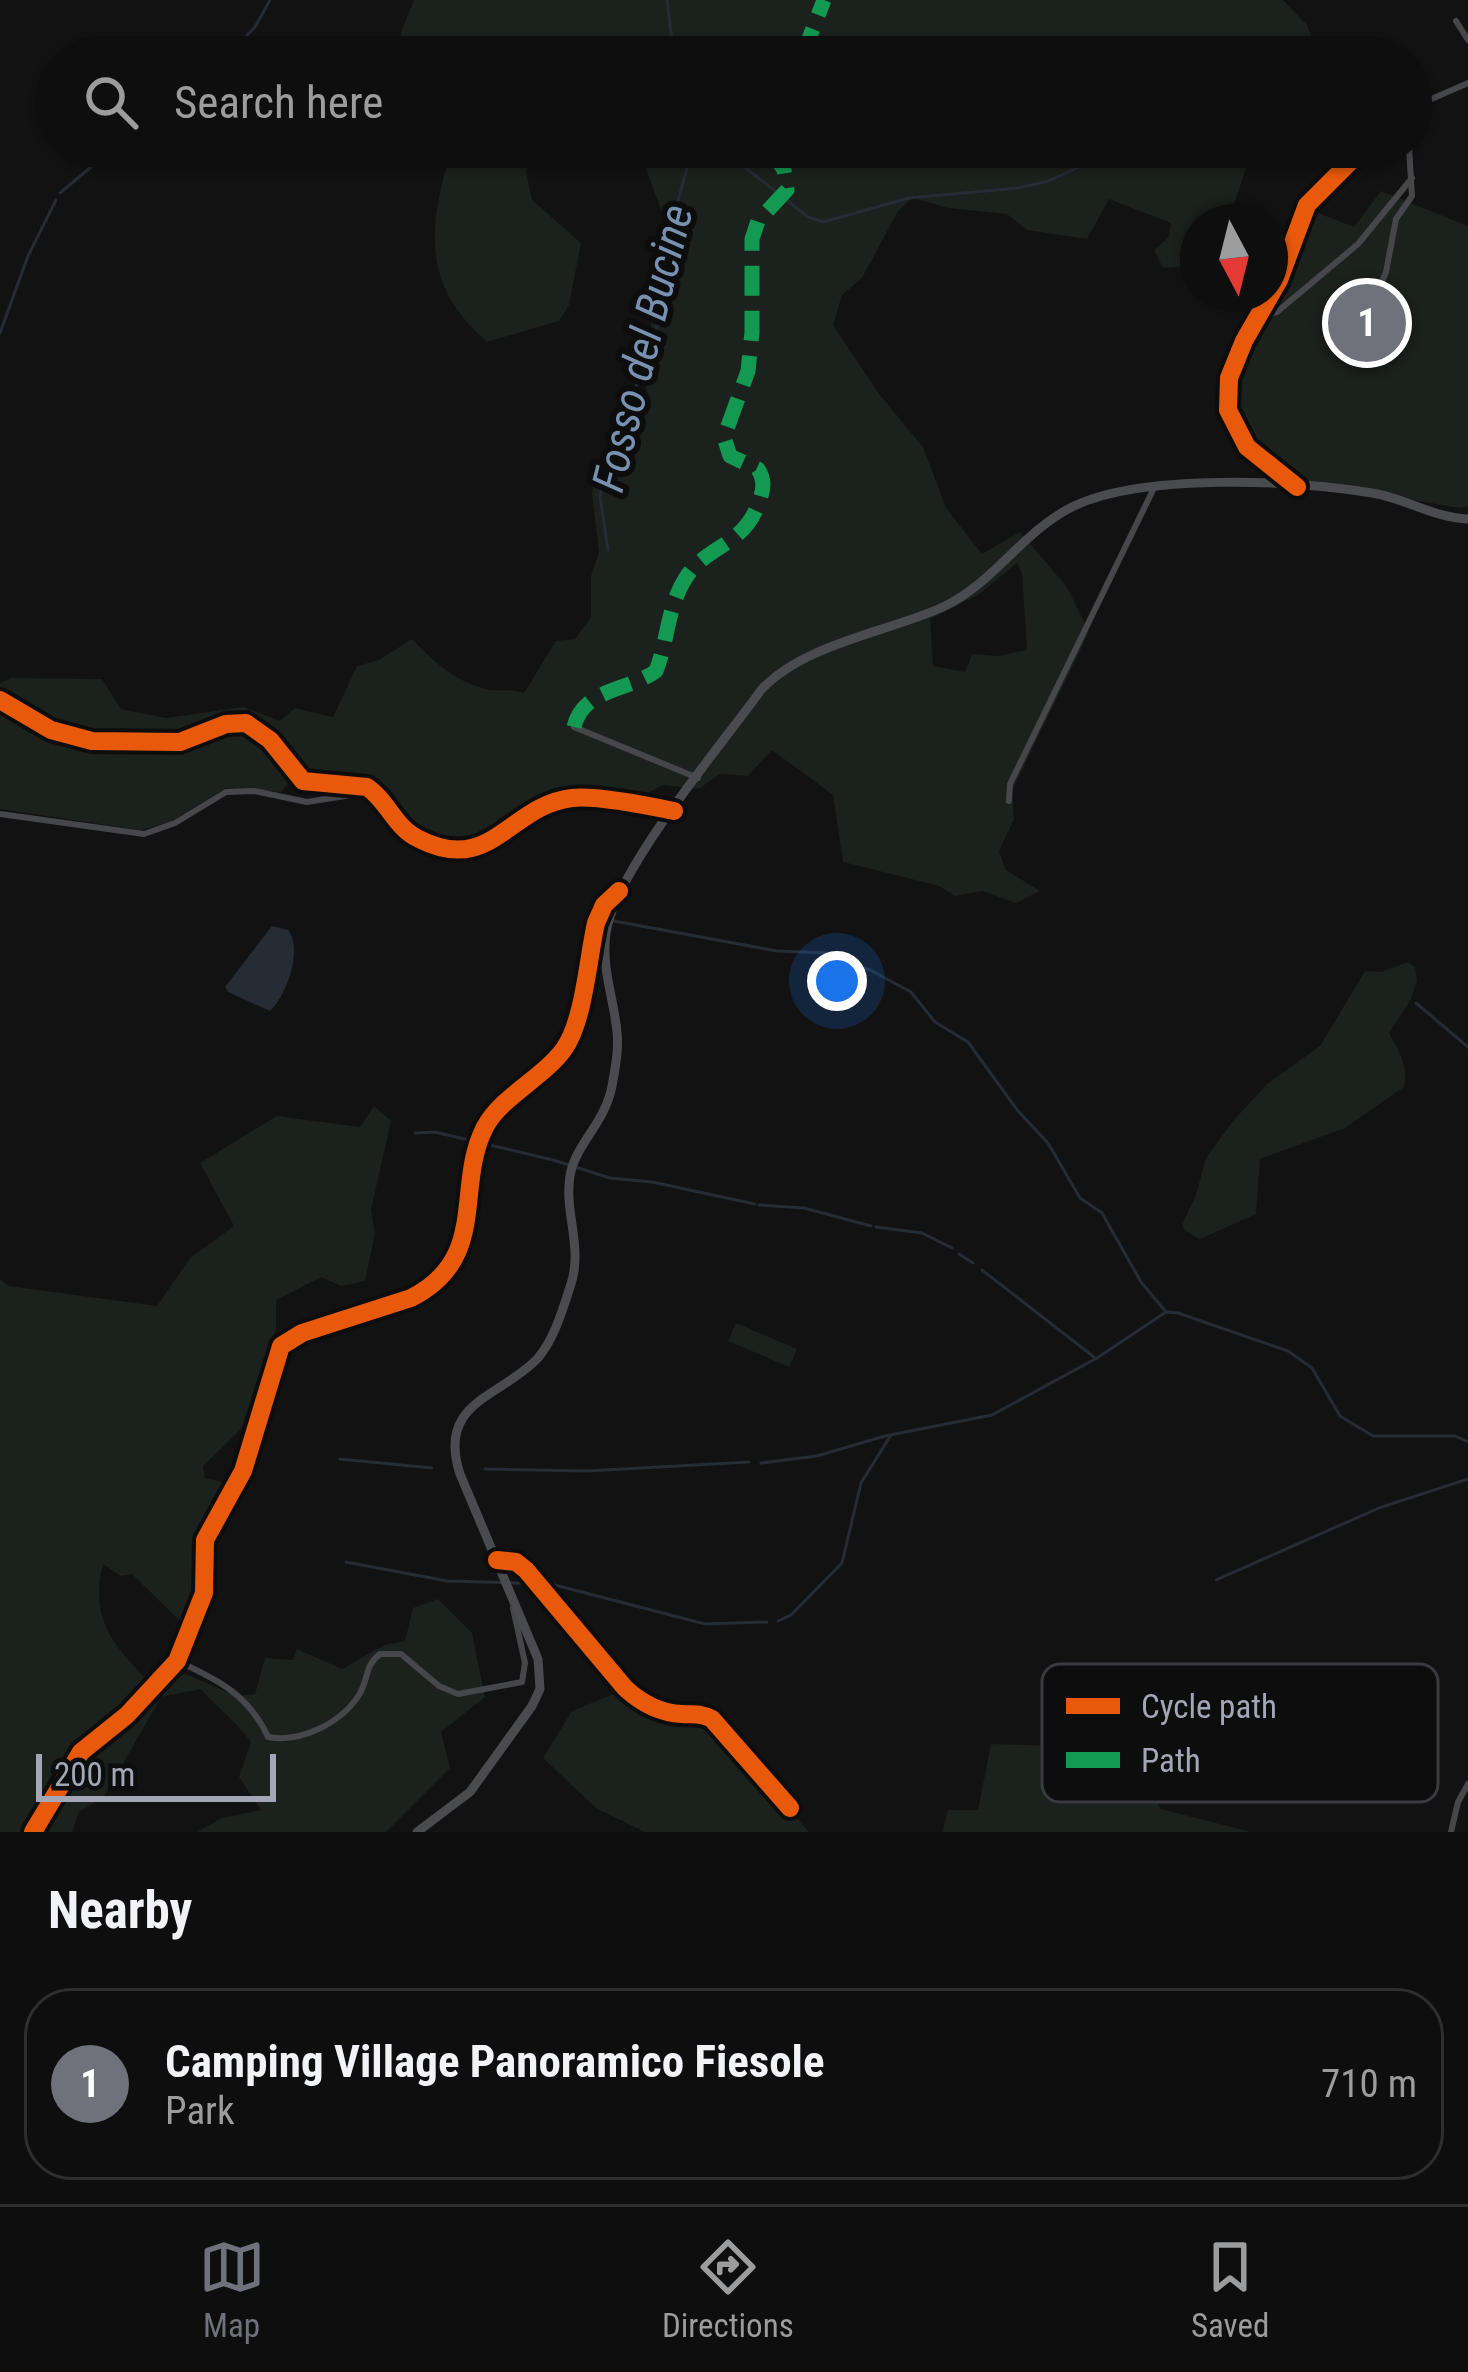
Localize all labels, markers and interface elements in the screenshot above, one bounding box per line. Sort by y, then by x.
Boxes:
search box [36,36,1432,168]
icon: search [78,69,144,135]
text: Search here [174,76,383,129]
water label: Fosso del Bucine [581,199,704,497]
north arrow [1180,204,1288,312]
pin: 1 [1328,278,1406,368]
your location [807,951,867,1011]
legend [1042,1664,1438,1802]
text: Cycle path [1141,1687,1277,1726]
text: Path [1141,1741,1201,1780]
scale bar [36,1748,276,1801]
text: 200 m [54,1755,135,1794]
text: Nearby [48,1881,192,1940]
text: Camping Village Panoramico Fiesole [165,2035,824,2088]
text: 1 [80,2061,100,2107]
text: 710 m [1321,2061,1417,2107]
text: Park [165,2088,235,2134]
tab: Map [199,2234,265,2345]
tab: Directions [662,2234,794,2345]
tab: Saved [1191,2234,1269,2345]

